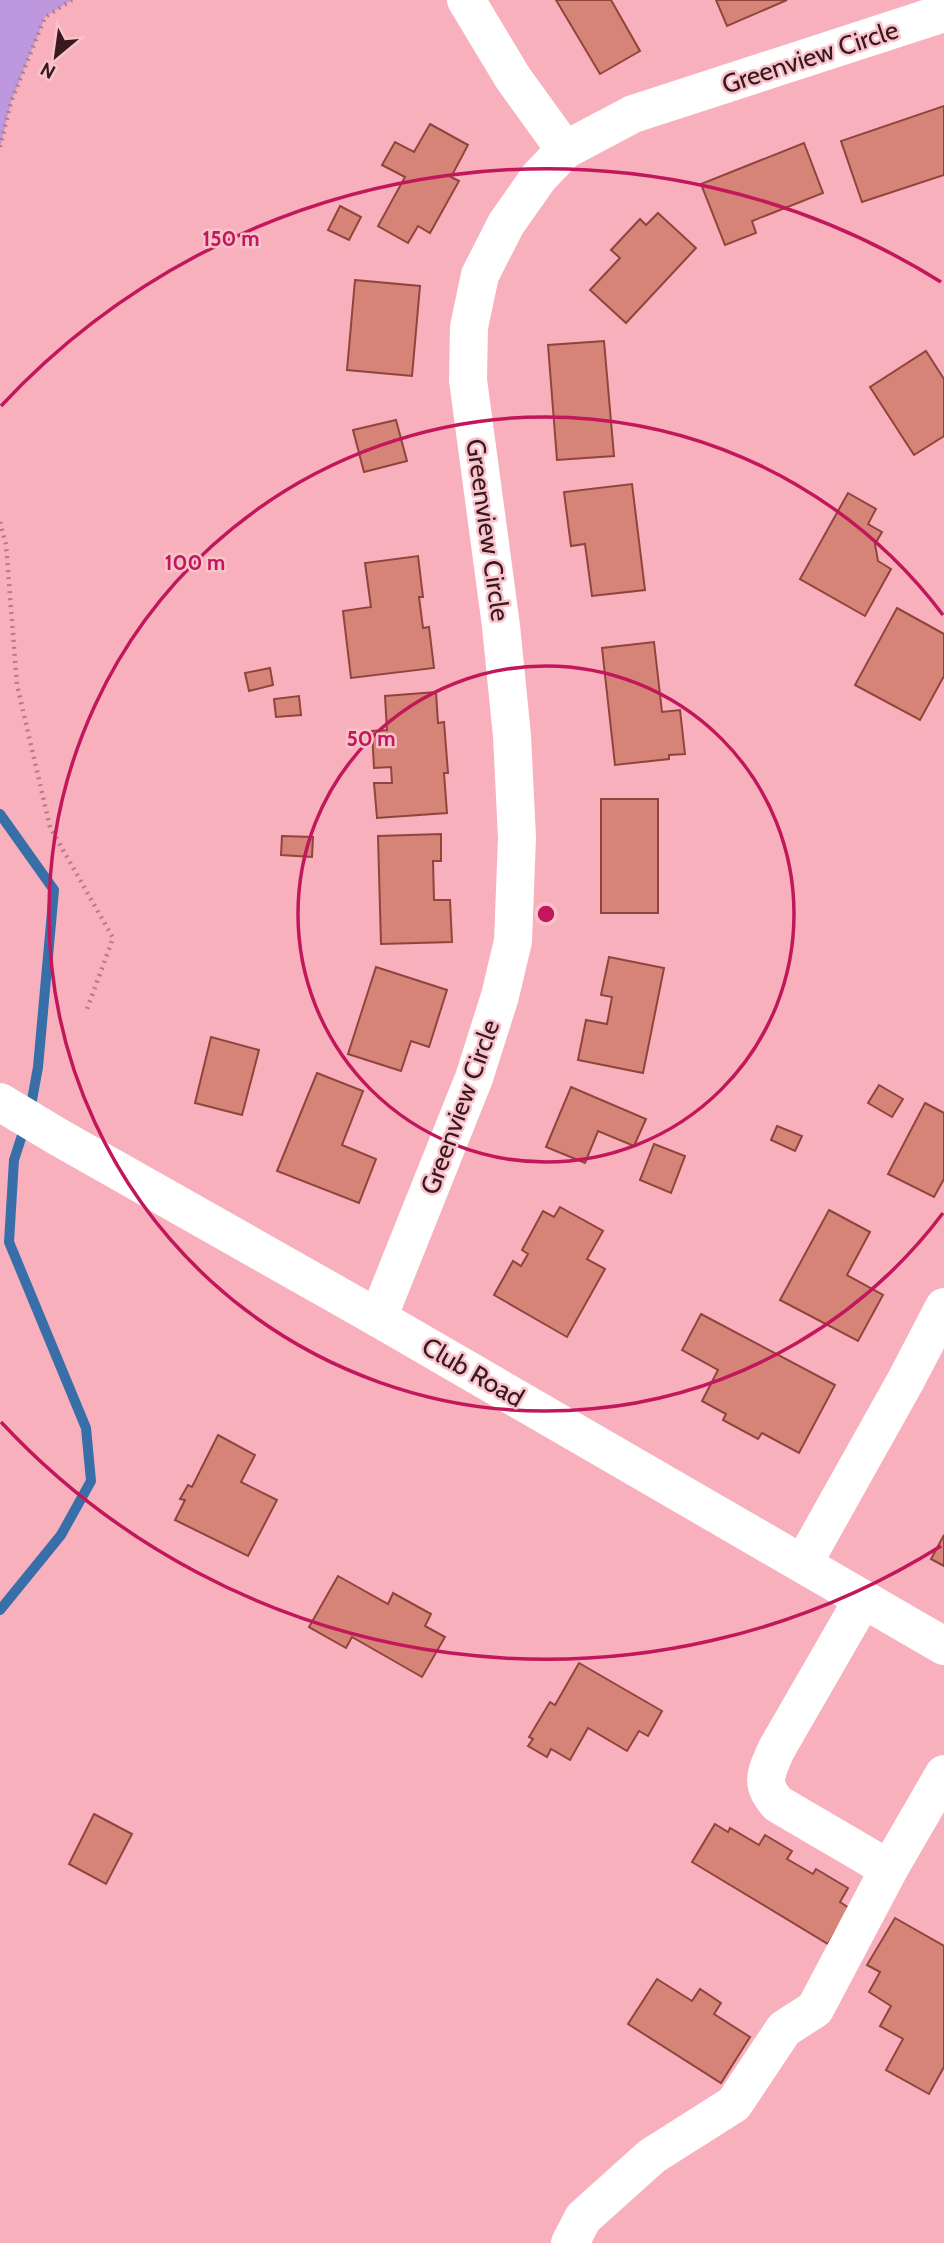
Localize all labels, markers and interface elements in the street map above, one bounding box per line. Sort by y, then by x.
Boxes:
street label: Greenview Circle [718,13,902,101]
north arrow [21,21,91,91]
text: N [37,57,59,84]
text: 150 m [203,226,259,251]
street label: Greenview Circle [459,437,517,623]
text: 100 m [165,550,225,575]
text: 50 m [346,726,396,751]
centre of rings [534,902,558,926]
street label: Greenview Circle [414,1015,506,1199]
street label: Club Road [416,1330,530,1414]

